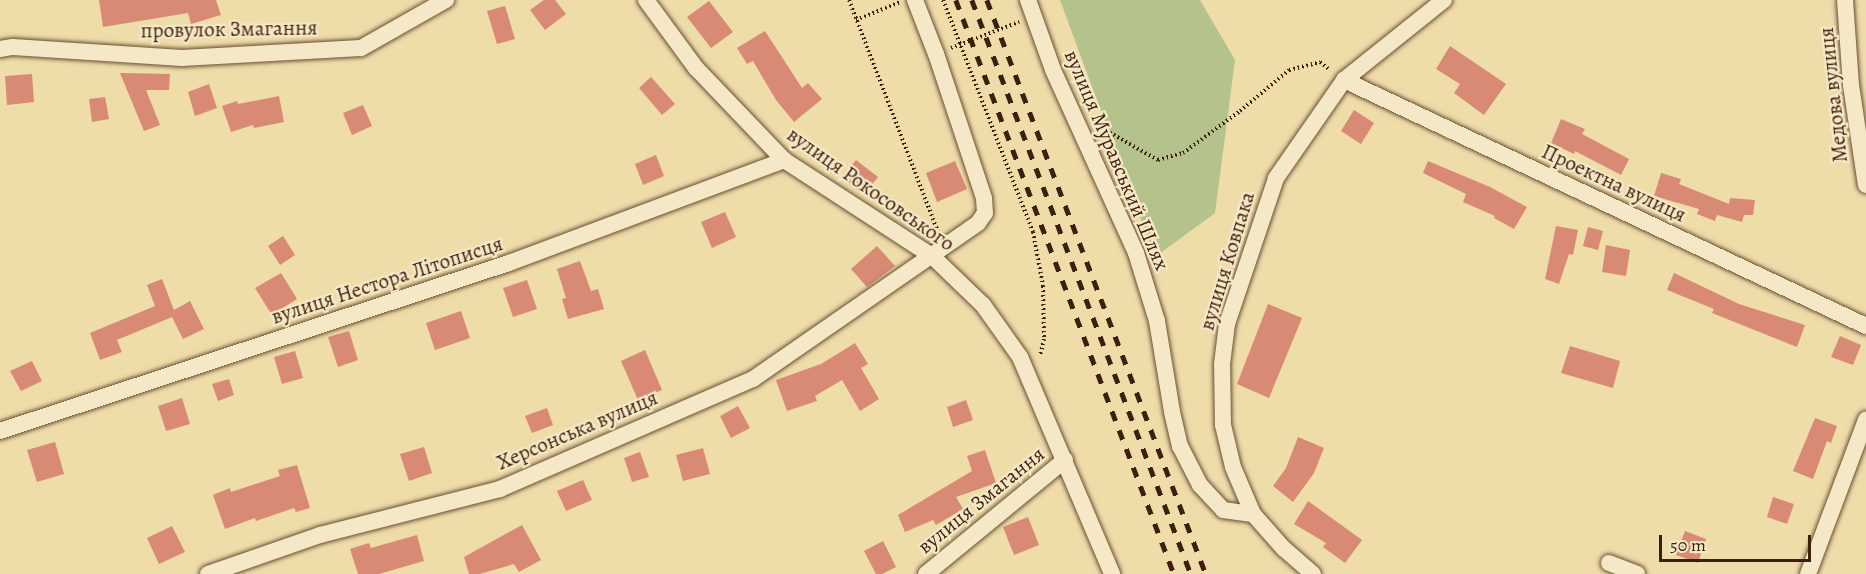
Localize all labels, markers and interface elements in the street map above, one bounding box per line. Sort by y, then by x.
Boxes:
street label: провулок Змагання [140,15,318,43]
street label: Медова вулиця [1813,26,1853,164]
street label: вулиця Муравський Шлях [1059,46,1175,274]
street label: вулиця Рокосовського [782,122,960,256]
street label: Проектна вулиця [1538,139,1690,227]
street label: вулиця Ковпака [1194,189,1260,333]
street label: вулиця Нестора Літописця [268,231,506,329]
street label: Херсонська вулиця [493,385,661,475]
street label: вулиця Змагання [913,441,1049,559]
scale bar [1662,523,1814,561]
text: 50 m [1670,533,1706,557]

